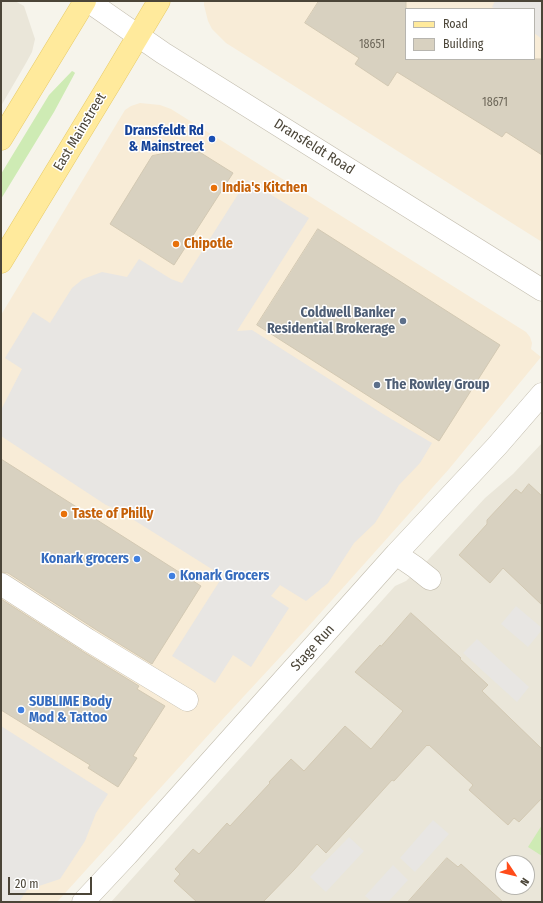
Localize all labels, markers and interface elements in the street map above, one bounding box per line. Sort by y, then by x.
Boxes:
legend [405,8,535,60]
text: Road [443,17,468,31]
text: Building [443,37,483,51]
house number: 18651 [359,38,385,52]
street label: East Mainstreet [50,90,110,174]
house number: 18671 [482,96,508,110]
street label: Dransfeldt Road [271,116,357,178]
place label: Dransfeldt Rd & Mainstreet [124,123,204,156]
marker: Dransfeldt Rd & Mainstreet [207,134,217,144]
place label: India's Kitchen [222,180,308,196]
marker: India's Kitchen [209,183,219,193]
place label: Chipotle [184,236,233,252]
marker: Chipotle [171,239,181,249]
place label: Coldwell Banker Residential Brokerage [267,305,395,338]
marker: Coldwell Banker Residential Brokerage [398,316,408,326]
place label: The Rowley Group [385,377,490,393]
marker: The Rowley Group [372,380,382,390]
place label: Taste of Philly [72,506,153,522]
marker: Taste of Philly [59,509,69,519]
place label: Konark grocers [41,551,129,567]
marker: Konark grocers [132,554,142,564]
place label: Konark Grocers [180,568,269,584]
marker: Konark Grocers [167,571,177,581]
street label: Stage Run [288,621,338,675]
place label: SUBLIME Body Mod & Tattoo [29,694,112,726]
marker: SUBLIME Body Mod & Tattoo [16,705,26,715]
north arrow [495,855,535,895]
scale bar [10,869,94,895]
text: N [517,875,532,888]
text: 20 m [15,877,39,891]

